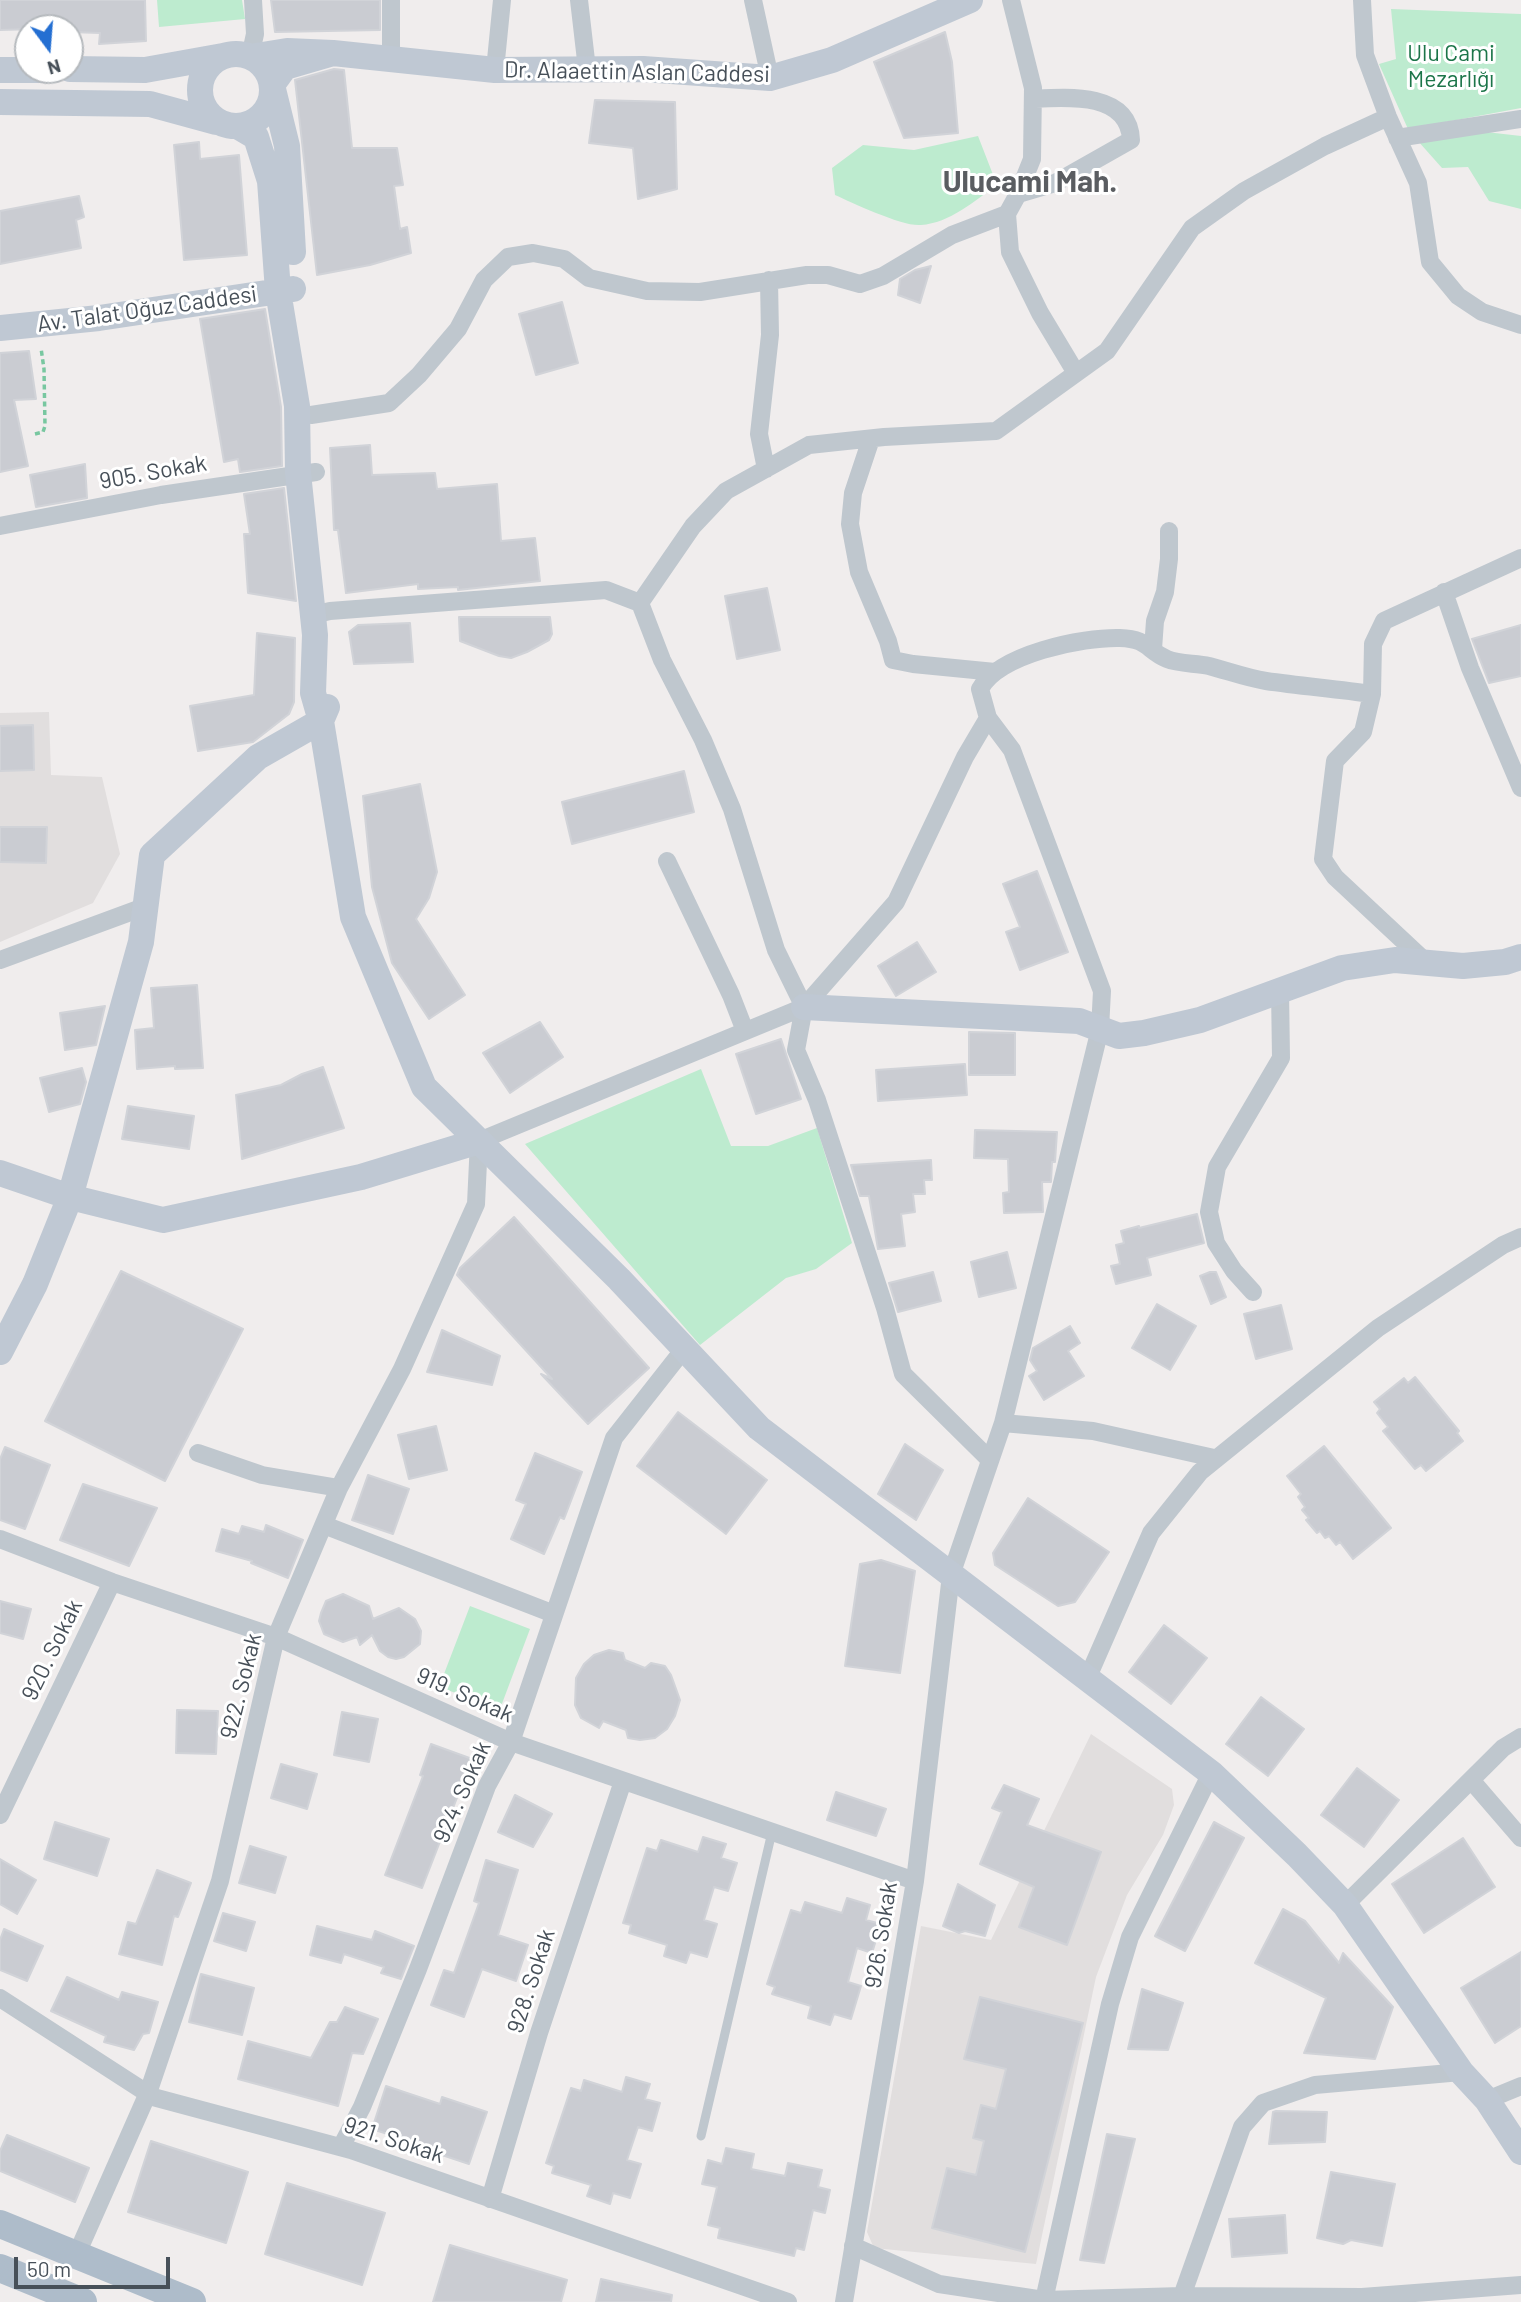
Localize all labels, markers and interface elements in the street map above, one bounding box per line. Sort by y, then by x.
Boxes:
north arrow [14,14,84,84]
park label: Ulu Cami Mezarlığı [1407,39,1495,93]
text: N [45,55,64,81]
street label: Dr. Alaaettin Aslan Caddesi [504,56,770,88]
district label: Ulucami Mah. [943,164,1117,200]
street label: Av. Talat Oğuz Caddesi [35,280,259,338]
street label: 905. Sokak [97,449,209,495]
street label: 920. Sokak [16,1595,88,1705]
street label: 922. Sokak [215,1630,267,1742]
street label: 919. Sokak [412,1661,518,1729]
street label: 924. Sokak [427,1737,497,1847]
street label: 926. Sokak [859,1880,903,1990]
street label: 928. Sokak [501,1925,561,2037]
street label: 921. Sokak [340,2111,448,2169]
scale bar [18,2242,173,2286]
text: 50 m [27,2256,71,2281]

